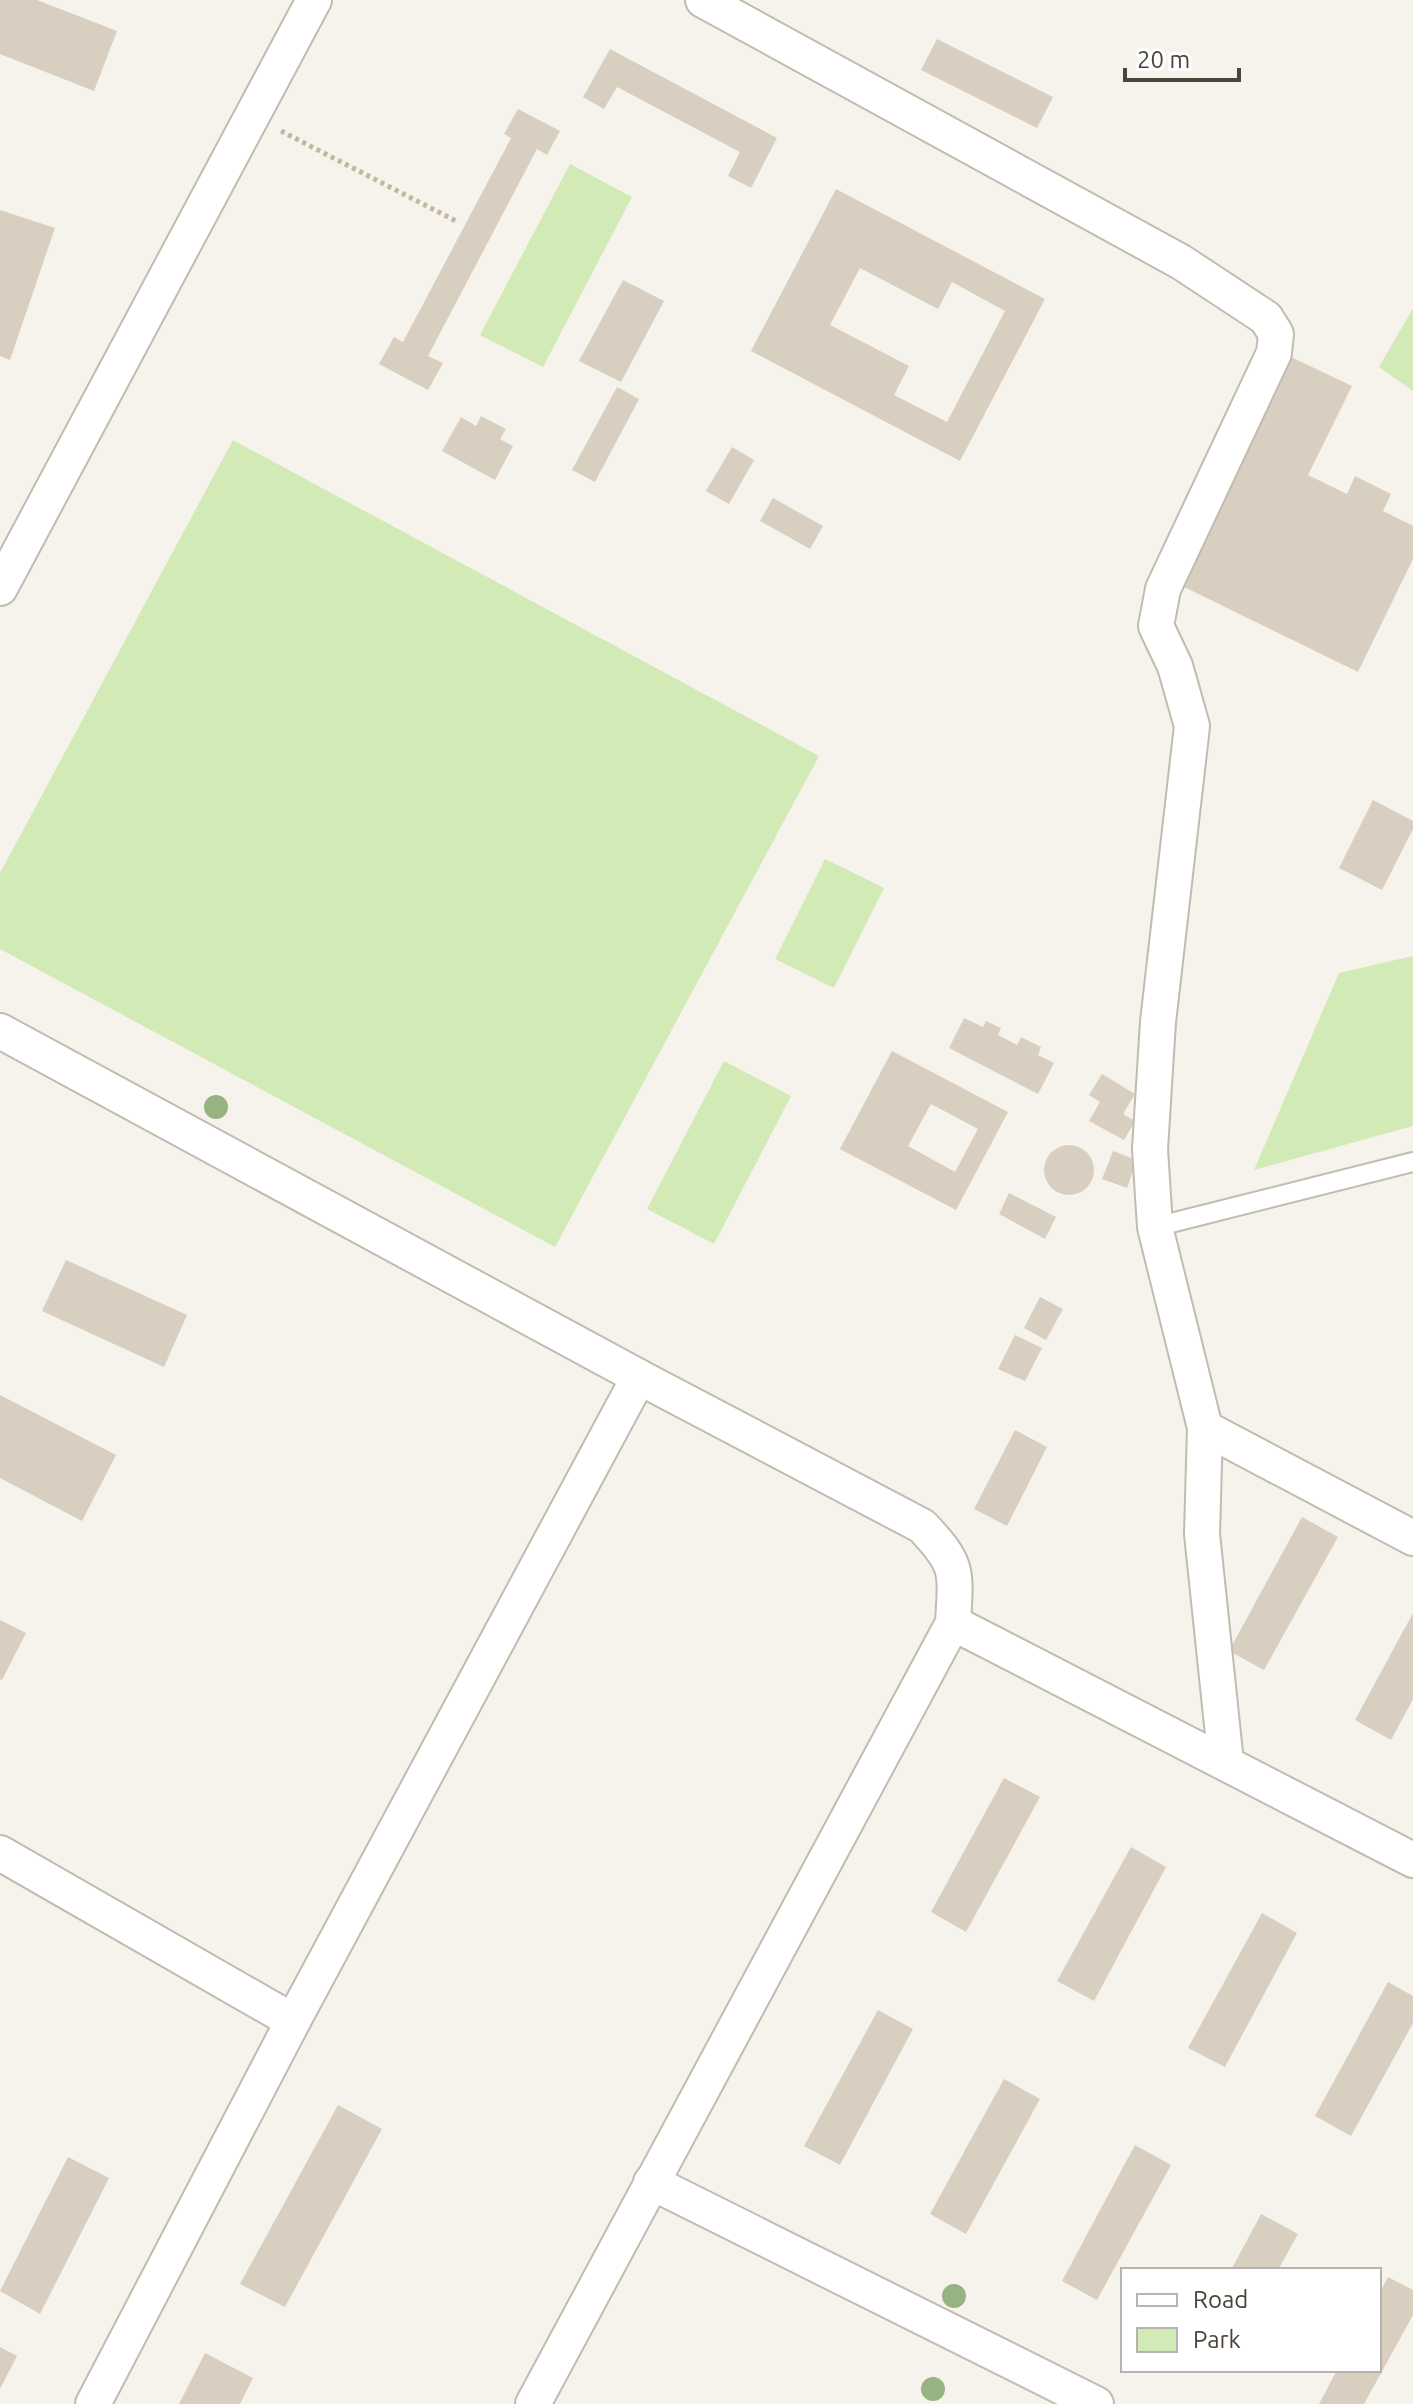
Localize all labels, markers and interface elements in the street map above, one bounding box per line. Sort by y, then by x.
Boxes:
scale bar [1125,32,1239,82]
text: 20 m [1137,46,1190,73]
legend [1121,2268,1381,2372]
text: Road [1193,2286,1248,2313]
text: Park [1193,2326,1241,2353]

